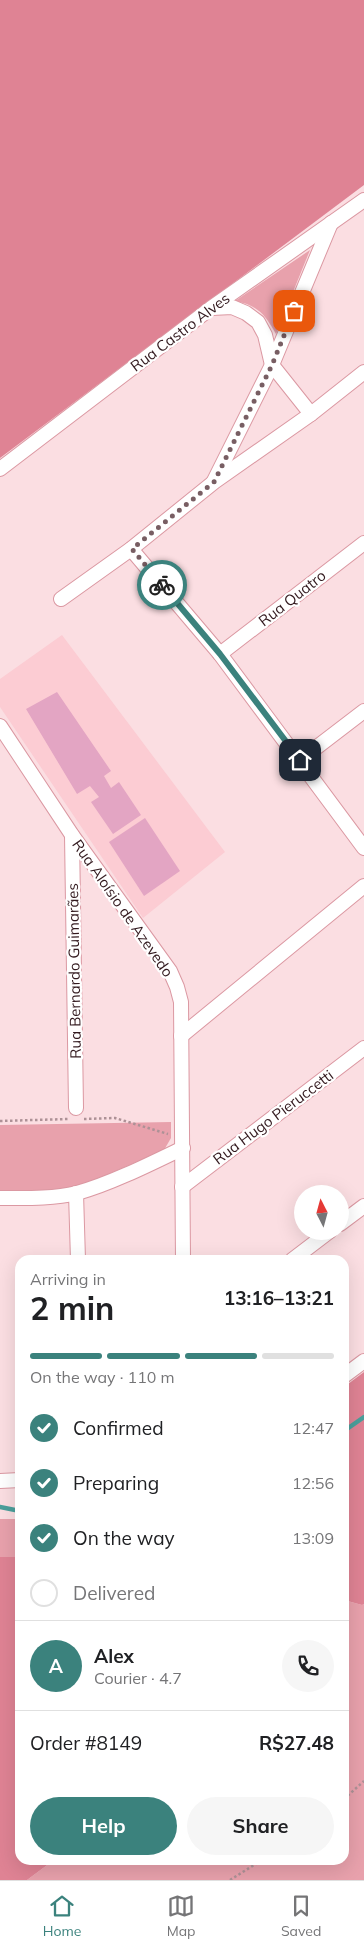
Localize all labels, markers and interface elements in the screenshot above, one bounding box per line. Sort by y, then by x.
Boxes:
street label: Rua Castro Alves [127,288,233,376]
pin [273,290,315,332]
icon: bag [280,297,308,325]
courier [137,560,187,610]
street label: Rua Quatro [254,566,330,630]
icon: bike [148,571,176,599]
pin [279,739,321,781]
icon: home [286,746,314,774]
street label: Rua Aloísio de Azevedo [68,836,178,980]
street label: Rua Bernardo Guimarães [63,883,85,1059]
street label: Rua Hugo Pieruccetti [209,1066,337,1168]
north arrow [294,1185,349,1240]
map controls [294,1185,349,1240]
text: Arriving in [30,1269,106,1289]
text: 13:16–13:21 [224,1286,334,1310]
text: 2 min [30,1288,114,1328]
text: On the way · 110 m [30,1367,175,1387]
icon: check [30,1414,58,1442]
text: Confirmed [73,1416,164,1440]
text: 12:47 [292,1418,334,1438]
icon: check [30,1469,58,1497]
text: Preparing [73,1471,159,1495]
text: 12:56 [292,1473,334,1493]
icon: check [30,1524,58,1552]
text: On the way [73,1526,175,1550]
text: 13:09 [292,1528,334,1548]
text: Delivered [73,1581,155,1605]
button: phone [282,1640,334,1692]
text: Alex [94,1644,134,1668]
text: A [49,1654,63,1678]
text: Courier · 4.7 [94,1668,182,1688]
text: Order #8149 [30,1731,142,1755]
text: R$27.48 [259,1731,334,1755]
button: Help [30,1797,177,1855]
button: Share [187,1797,334,1855]
tab: Home [43,1892,81,1940]
tab: Map [167,1892,196,1940]
tab: Saved [281,1892,321,1940]

